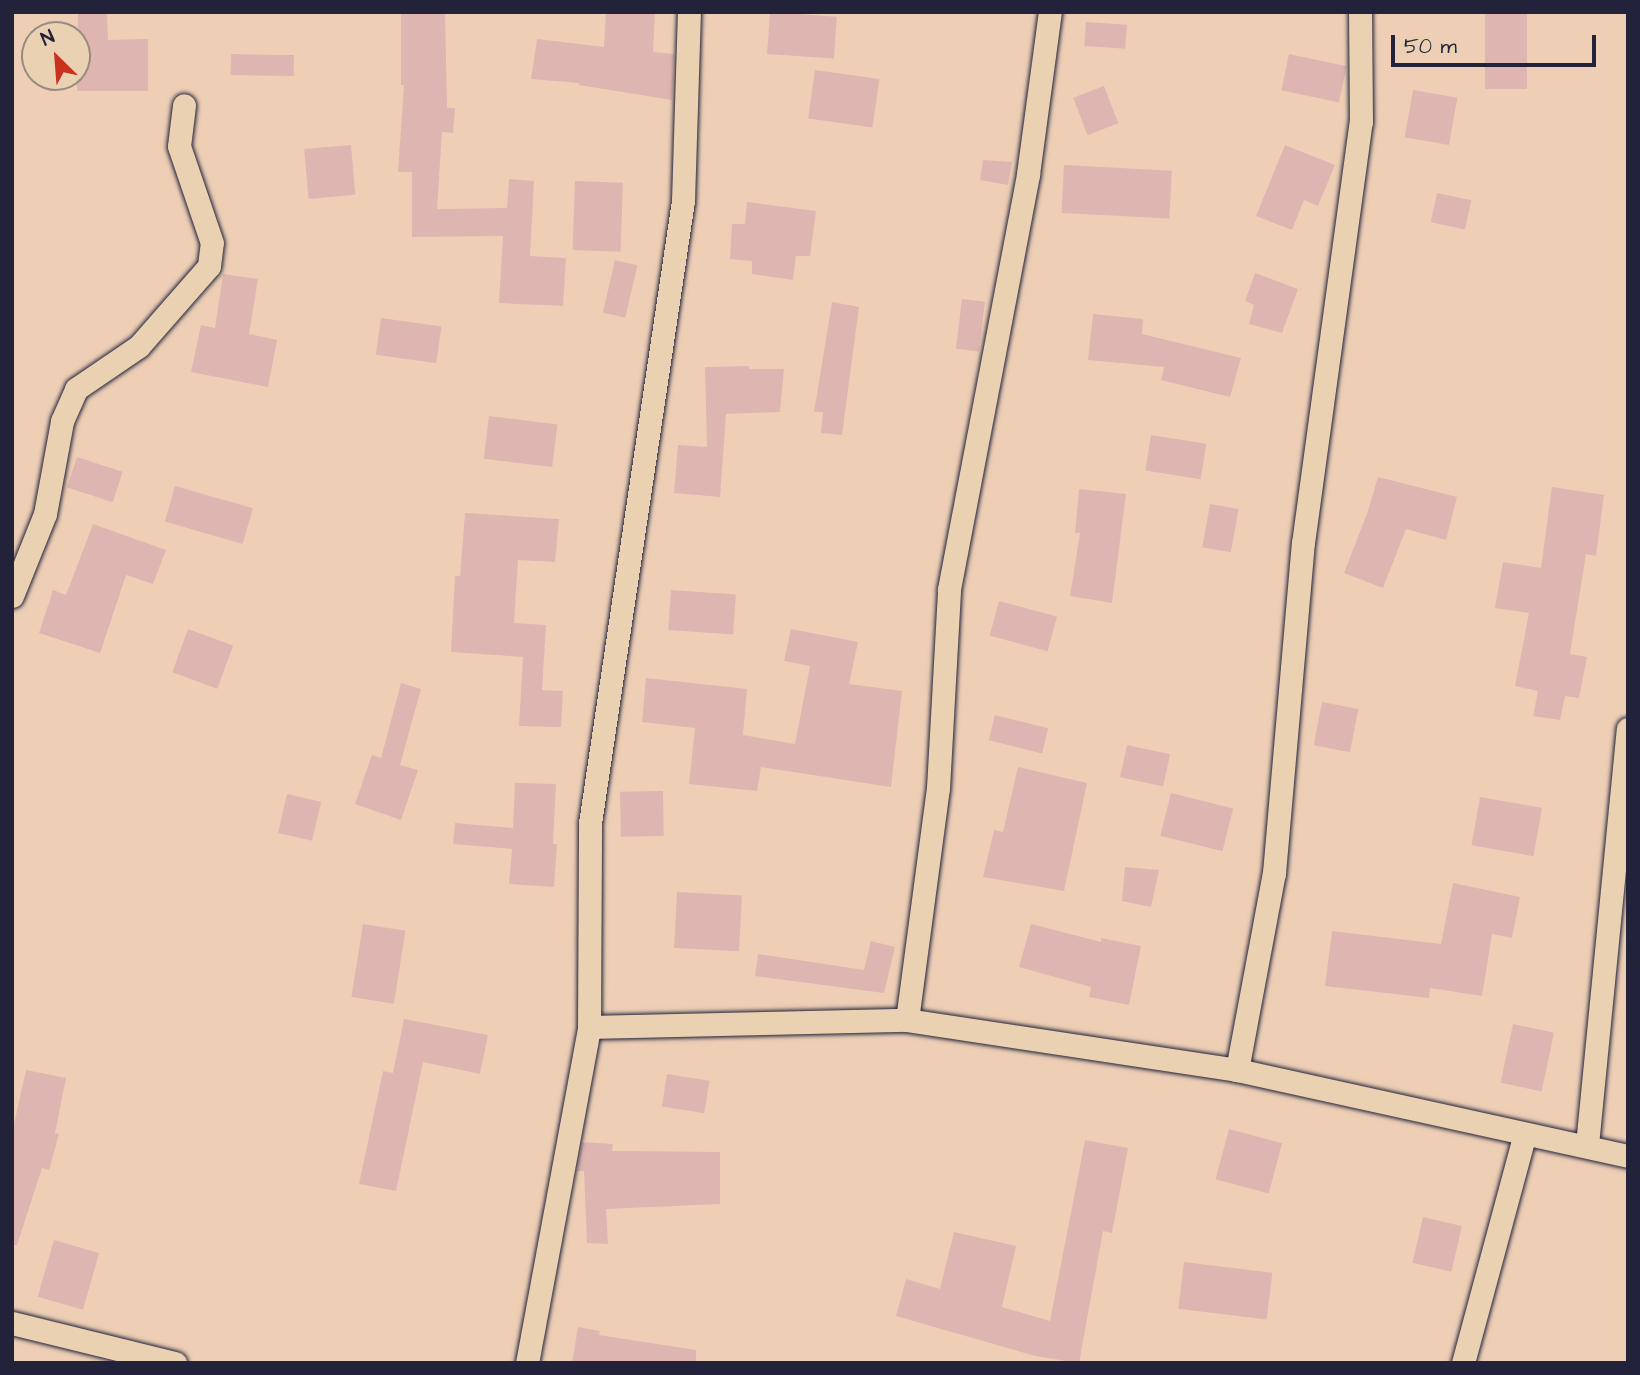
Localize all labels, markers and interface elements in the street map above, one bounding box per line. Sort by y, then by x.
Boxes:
north arrow [21,21,91,91]
scale bar [1395,21,1600,65]
text: N [37,24,59,53]
text: 50 m [1404,32,1457,61]

